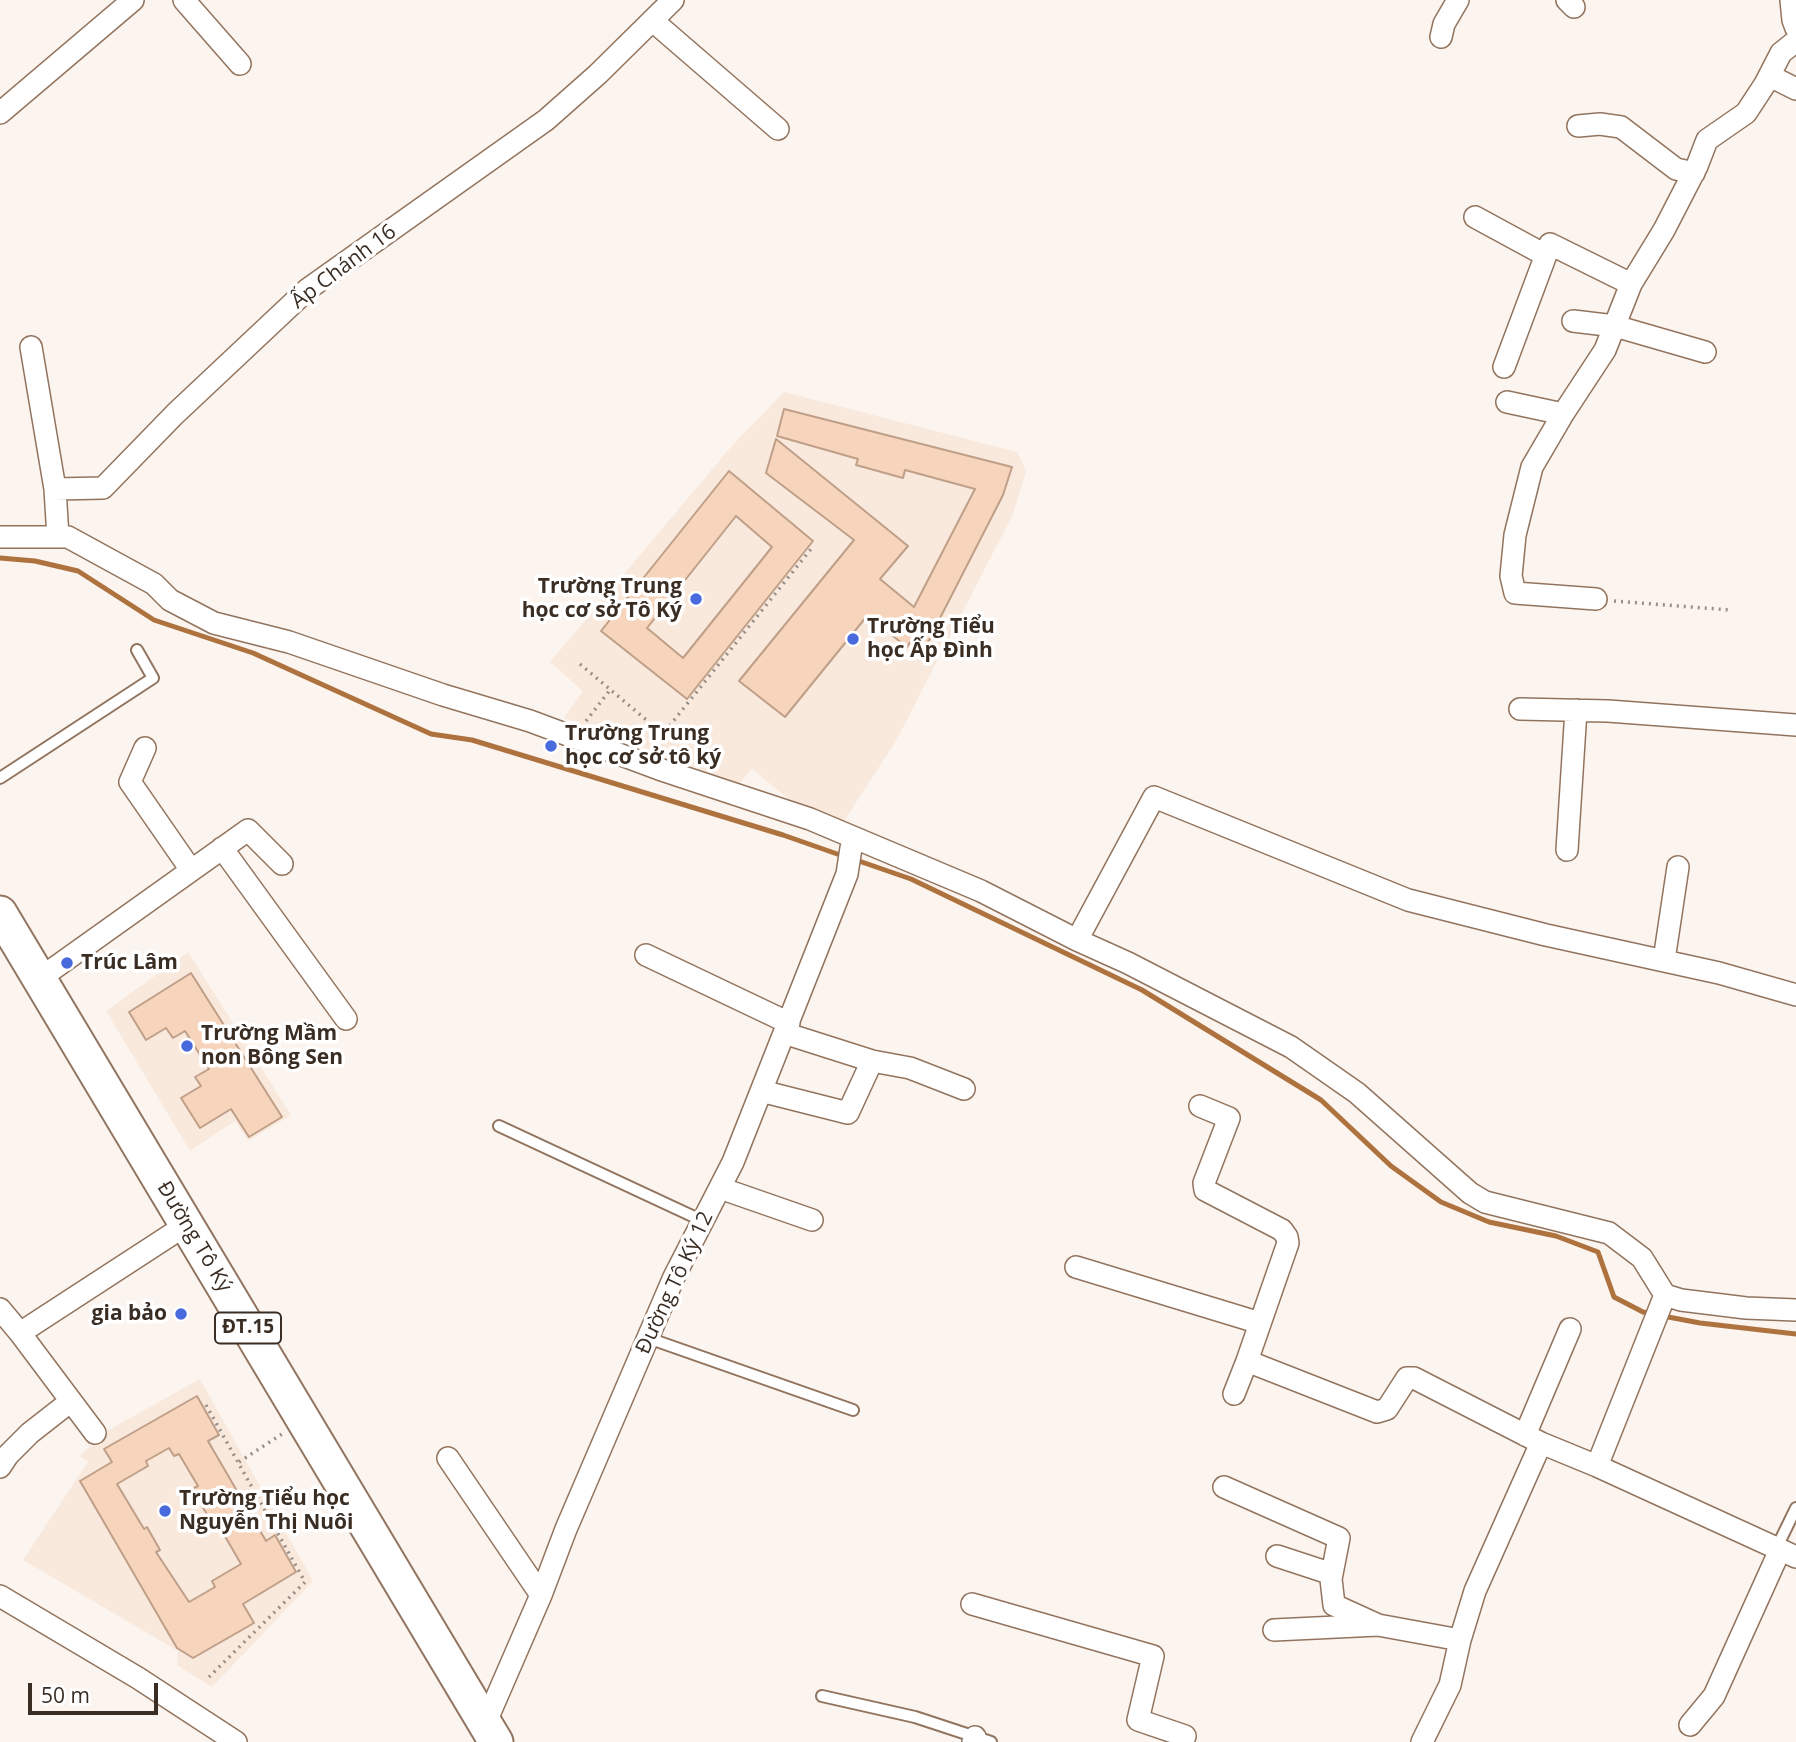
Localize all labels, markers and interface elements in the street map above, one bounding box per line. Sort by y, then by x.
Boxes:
street label: Ấp Chánh 16 [287,219,401,315]
place label: Trường Trung học cơ sở Tô Ký [522,574,682,624]
marker: Trường Trung học cơ sở Tô Ký [688,591,704,607]
place label: Trường Tiểu học Ấp Đình [867,614,995,664]
marker: Trường Tiểu học Ấp Đình [845,631,861,647]
place label: Trường Trung học cơ sở tô ký [565,721,721,771]
marker: Trường Trung học cơ sở tô ký [543,738,559,754]
place label: Trúc Lâm [81,950,178,976]
marker: Trúc Lâm [59,955,75,971]
place label: Trường Mầm non Bông Sen [201,1021,343,1071]
marker: Trường Mầm non Bông Sen [179,1038,195,1054]
street label: Đường Tô Ký [151,1177,237,1297]
street label: Đường Tô Ký 12 [631,1208,719,1358]
place label: gia bảo [92,1301,167,1327]
marker: gia bảo [173,1306,189,1322]
road number: ĐT.15 [215,1312,281,1344]
place label: Trường Tiểu học Nguyễn Thị Nuôi [179,1486,353,1536]
marker: Trường Tiểu học Nguyễn Thị Nuôi [157,1503,173,1519]
scale bar [32,1668,161,1712]
text: 50 m [41,1681,90,1709]

